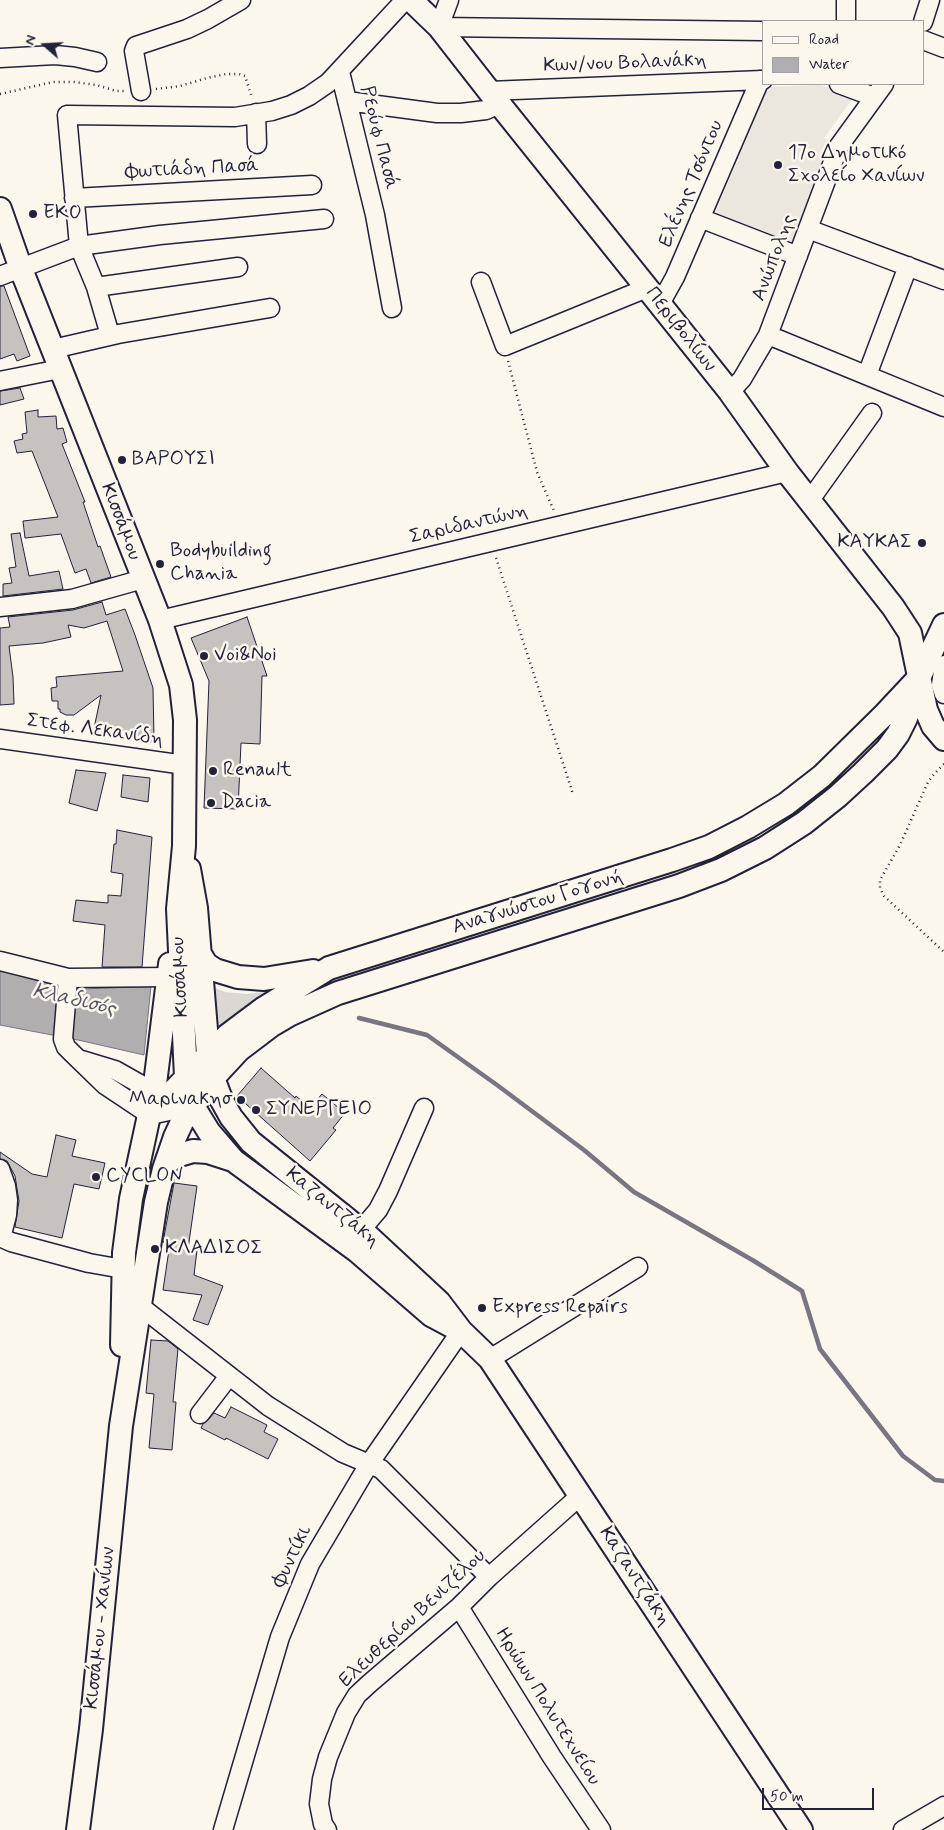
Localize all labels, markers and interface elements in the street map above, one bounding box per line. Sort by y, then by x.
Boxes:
north arrow [20,20,70,70]
legend [762,20,924,85]
text: Road [809,30,839,50]
text: N [21,33,41,47]
street label: Κων/νου Βολανάκη [543,49,707,79]
text: Water [809,55,849,75]
street label: Ρεούφ Πασά [354,84,402,192]
street label: Ελένης Τσόντου [654,117,730,251]
place label: 17ο Δημοτικό Σχολείο Χανίων [788,142,924,189]
street label: Φωτιάδη Πασά [125,155,259,185]
marker: 17ο Δημοτικό Σχολείο Χανίων [772,159,784,171]
place label: EKO [43,202,82,226]
marker: EKO [27,208,39,220]
street label: Ανώπολης [748,211,802,305]
street label: Περιβολίων [639,283,721,377]
place label: ΒΑΡΟΥΣΙ [132,448,215,472]
marker: ΒΑΡΟΥΣΙ [116,454,128,466]
street label: Κισσάμου [94,480,146,564]
street label: Σαριδαντώνη [408,500,530,550]
place label: ΚΑΥΚΑΣ [838,531,912,555]
marker: ΚΑΥΚΑΣ [916,537,928,549]
place label: Bodybuilding Chania [170,540,272,587]
marker: Bodybuilding Chania [154,558,166,570]
place label: Voi&Noi [214,644,277,668]
marker: Voi&Noi [198,650,210,662]
street label: Στεφ. Λεκανίδη [25,710,165,752]
place label: Renault [223,759,292,783]
marker: Renault [207,765,219,777]
place label: Dacia [221,791,271,815]
marker: Dacia [205,797,217,809]
street label: Αναγνώστου Γογονή [450,866,626,940]
street label: Κισσάμου [167,936,195,1018]
water label: Κλαδισός [30,979,118,1023]
place label: Μαρινακησ [129,1088,231,1112]
marker: Μαρινακησ [235,1094,247,1106]
place label: ΣΥΝΕΡΓΕΙΟ [266,1098,372,1122]
marker: ΣΥΝΕΡΓΕΙΟ [250,1104,262,1116]
street label: Καζαντζάκη [280,1163,384,1253]
place label: CYCLON [106,1165,183,1189]
marker: CYCLON [90,1171,102,1183]
place label: ΚΛΑΔΙΣΟΣ [165,1237,263,1261]
marker: ΚΛΑΔΙΣΟΣ [149,1243,161,1255]
place label: Express Repairs [492,1296,628,1320]
marker: Express Repairs [476,1302,488,1314]
street label: Φυντίκι [268,1522,318,1592]
street label: Καζαντζάκη [593,1523,675,1631]
street label: Κισσάμου - Χανίων [81,1545,121,1711]
street label: Ελευθερίου Βενιζέλου [335,1545,491,1693]
street label: Ηρώων Πολυτεχνείου [489,1624,605,1790]
scale bar [764,1778,876,1810]
text: 50 m [770,1787,804,1807]

